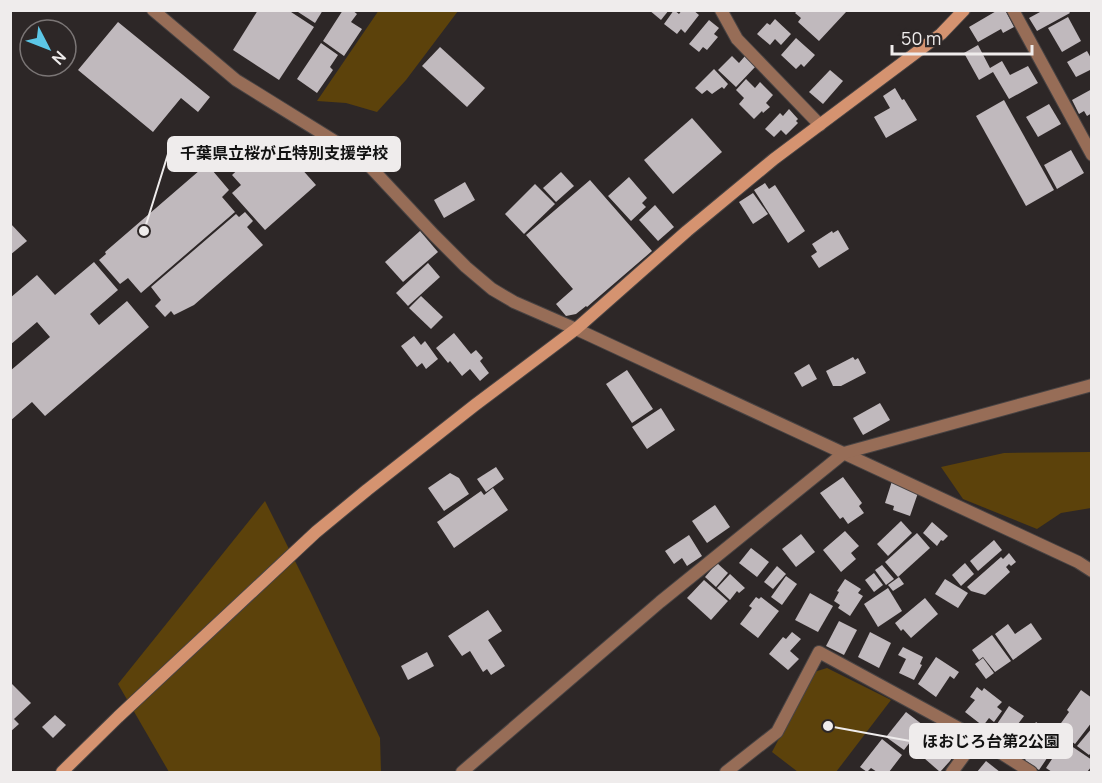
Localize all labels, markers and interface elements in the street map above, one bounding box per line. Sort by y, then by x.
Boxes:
north arrow [18,18,78,78]
scale bar [892,18,1032,56]
text: 50 m [901,26,941,50]
text: N [47,46,71,70]
callout: 千葉県立桜が丘特別支援学校 [168,137,400,171]
text: 千葉県立桜が丘特別支援学校 [180,142,388,164]
callout: ほおじろ台第2公園 [910,724,1072,758]
text: ほおじろ台第2公園 [922,730,1060,752]

